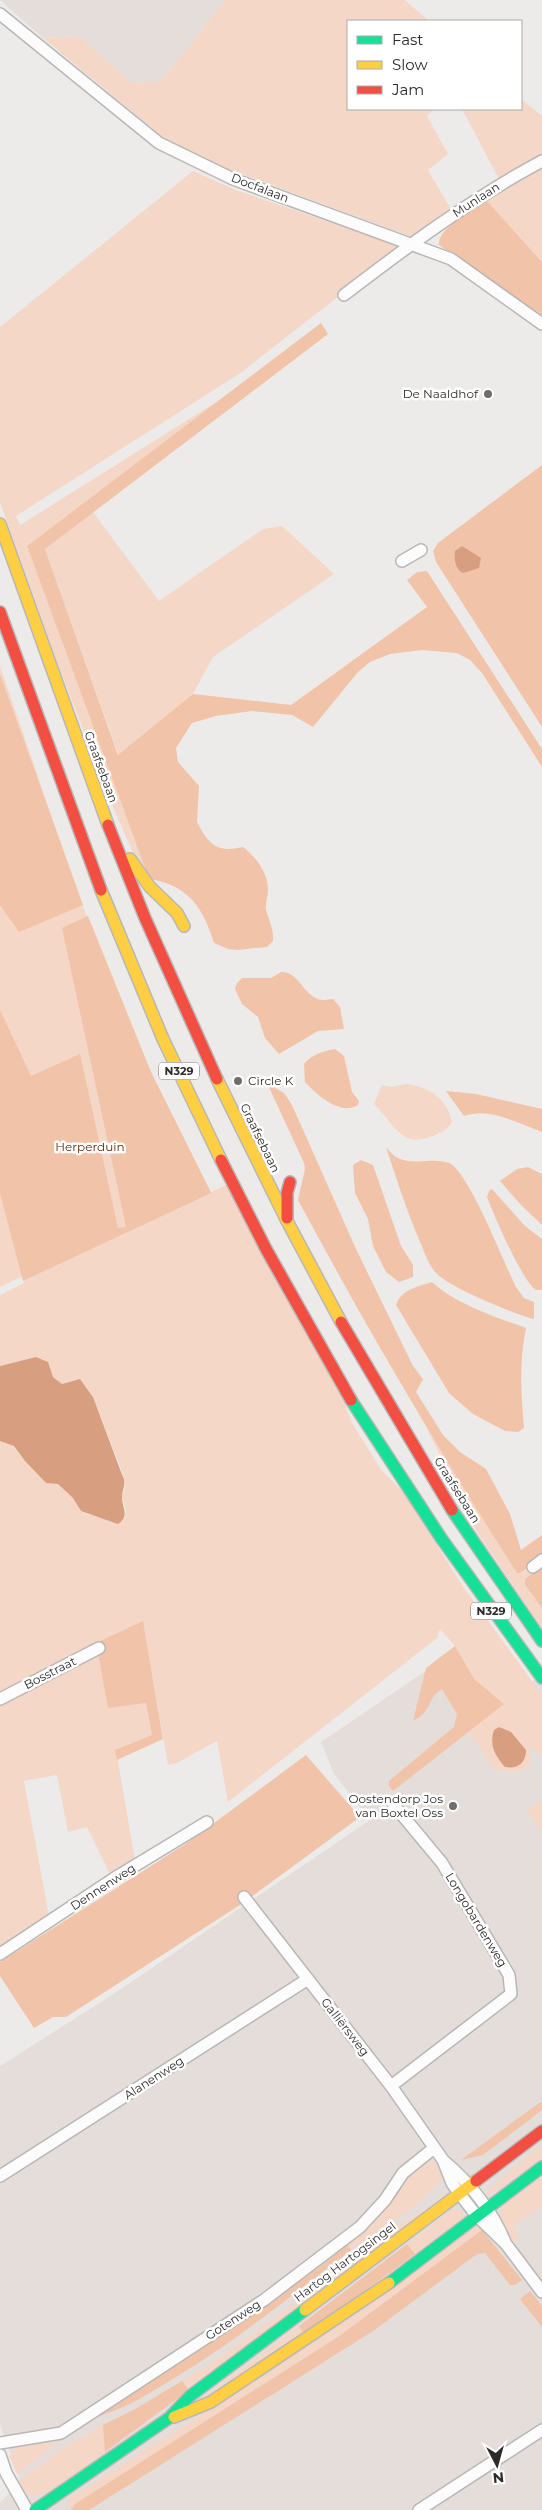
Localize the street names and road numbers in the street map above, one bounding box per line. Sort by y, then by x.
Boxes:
street label: Docfalaan [229,170,291,205]
street label: Munlaan [449,179,502,220]
street label: Graafsebaan [82,729,121,805]
road number: N329 [159,1062,199,1080]
street label: Graafsebaan [237,1101,284,1175]
street label: Graafsebaan [431,1454,484,1526]
road number: N329 [471,1602,511,1620]
street label: Bosstraat [21,1653,78,1692]
street label: Dennenweg [67,1860,138,1913]
street label: Longobardenweg [442,1870,511,1970]
street label: Galliërsweg [318,1995,373,2059]
street label: Alanenweg [121,2053,186,2102]
street label: Hartog Hartogsingel [291,2218,399,2305]
street label: Gotenweg [202,2296,263,2343]

